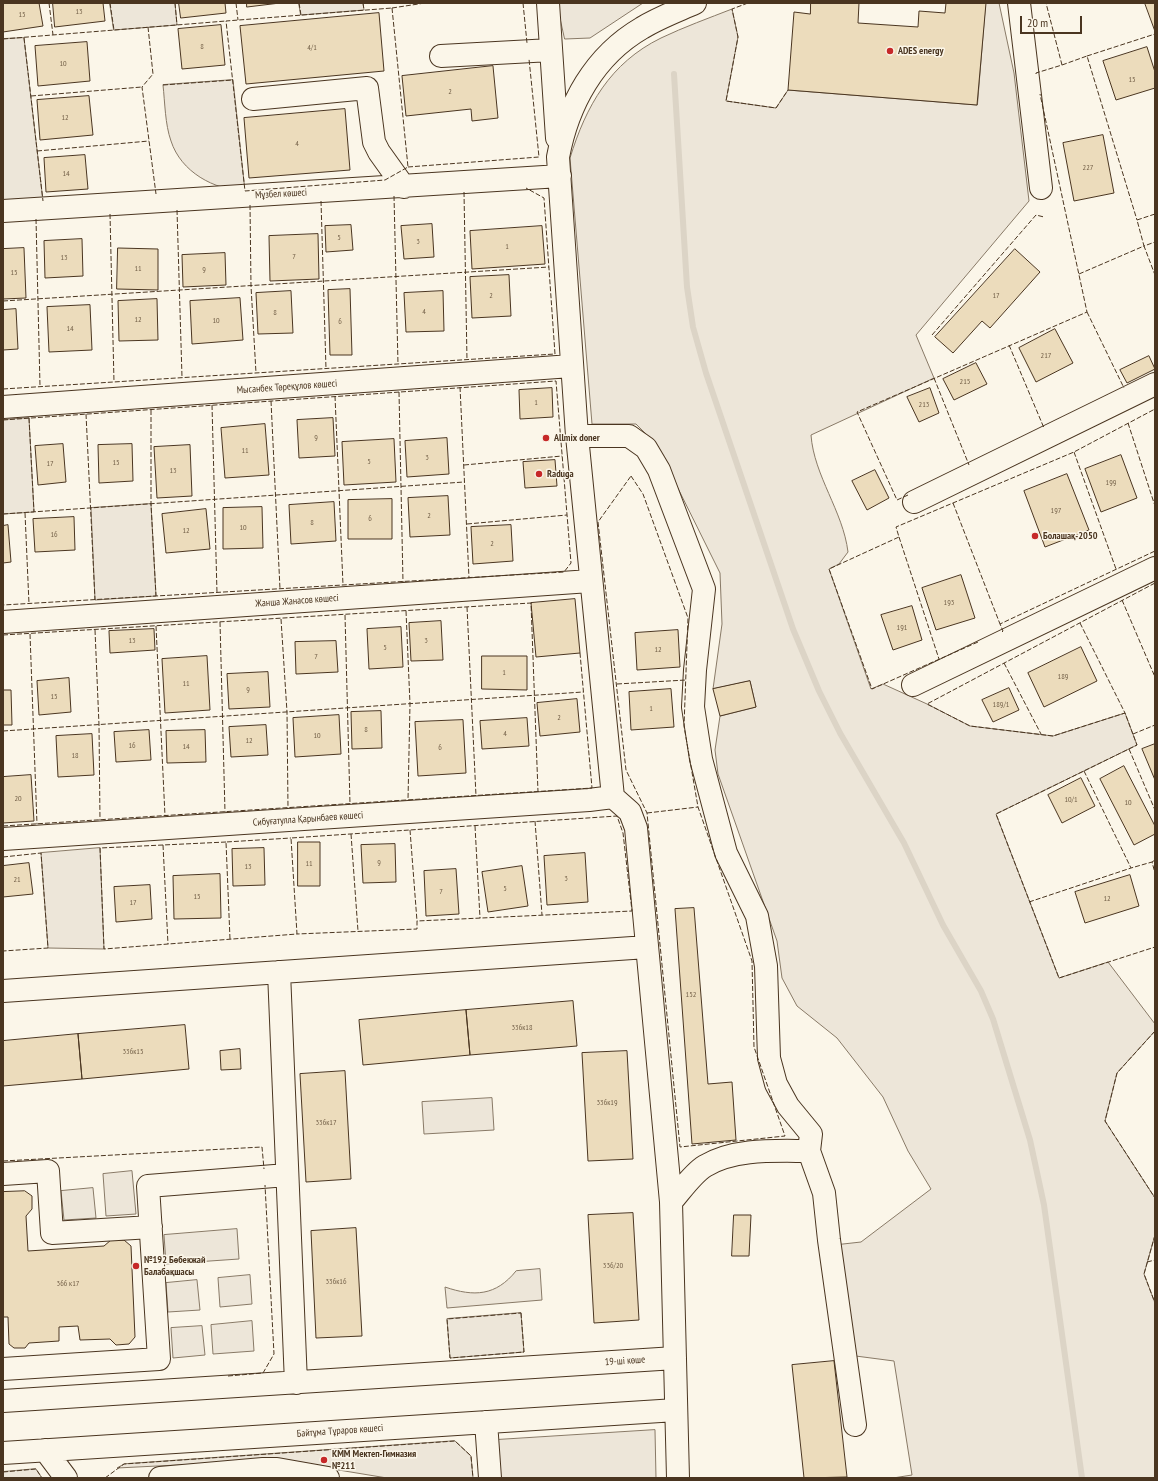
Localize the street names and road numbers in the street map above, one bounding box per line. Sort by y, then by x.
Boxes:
street label: Мұзбел көшесі [255,187,307,201]
street label: Мысанбек Төреқұлов көшесі [236,378,338,396]
street label: Жанша Жанасов көшесі [255,592,339,610]
street label: Сибуғатулла Қарынбаев көшесі [252,809,364,829]
street label: 19-ші көше [604,1354,646,1368]
street label: Байтұма Тұраров көшесі [296,1422,384,1440]

